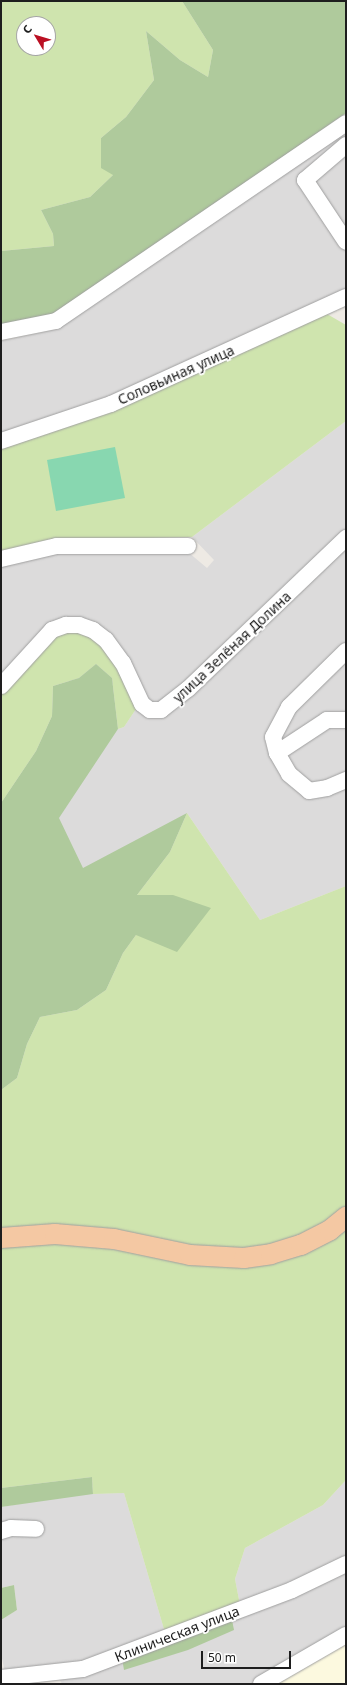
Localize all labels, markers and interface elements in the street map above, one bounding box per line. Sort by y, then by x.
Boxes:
north arrow [16,16,56,56]
text: С [19,22,35,36]
street label: Соловьиная улица [115,342,237,408]
street label: улица Зелёная Долина [170,588,294,706]
street label: Клиническая улица [112,1602,242,1666]
scale bar [203,1643,293,1669]
text: 50 m [208,1649,236,1666]

